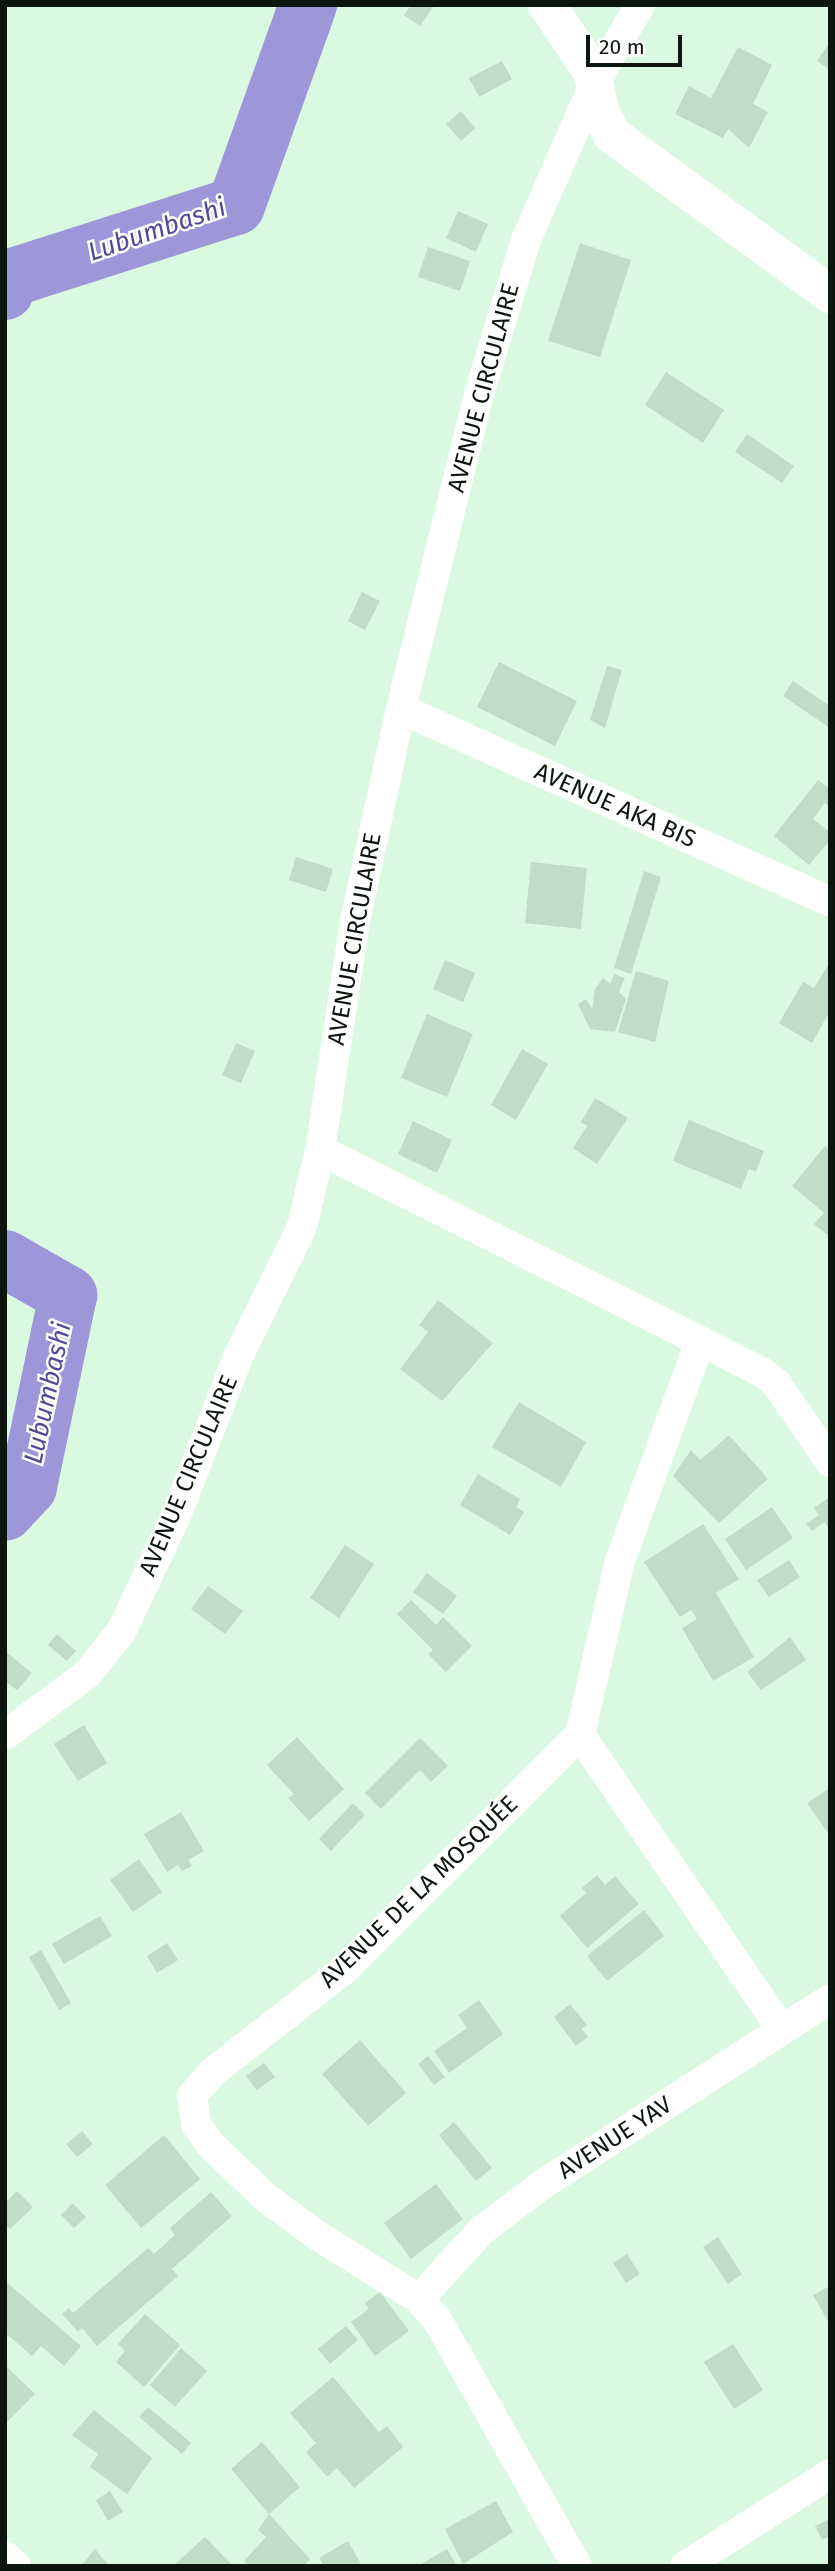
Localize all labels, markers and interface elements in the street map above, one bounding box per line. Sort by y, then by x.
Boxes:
scale bar [590,21,686,65]
text: 20 m [599,34,645,60]
water label: Lubumbashi [84,192,230,268]
street label: AVENUE CIRCULAIRE [442,280,526,496]
street label: AVENUE AKA BIS [530,757,700,855]
street label: AVENUE CIRCULAIRE [322,831,388,1047]
water label: Lubumbashi [18,1320,78,1466]
street label: AVENUE CIRCULAIRE [134,1371,244,1581]
street label: AVENUE DE LA MOSQUÉE [314,1790,524,1994]
street label: AVENUE YAV [553,2091,677,2185]

